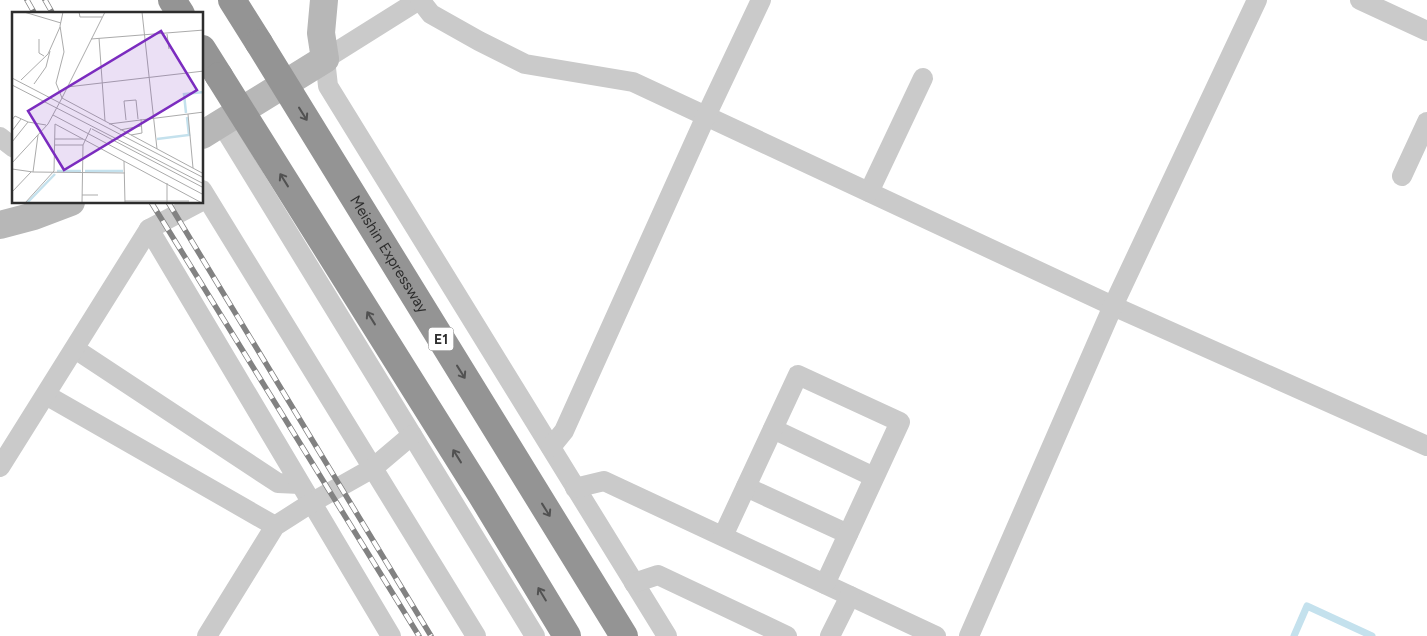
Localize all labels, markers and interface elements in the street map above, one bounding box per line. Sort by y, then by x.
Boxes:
inset map [12,12,204,204]
one-way arrow [298,107,308,121]
one-way arrow [279,174,289,188]
street label: Meishin Expressway [346,192,432,316]
one-way arrow [365,311,376,325]
road number: E1 [428,328,454,350]
one-way arrow [457,364,467,378]
one-way arrow [452,449,462,463]
one-way arrow [542,503,552,517]
one-way arrow [536,588,546,602]

